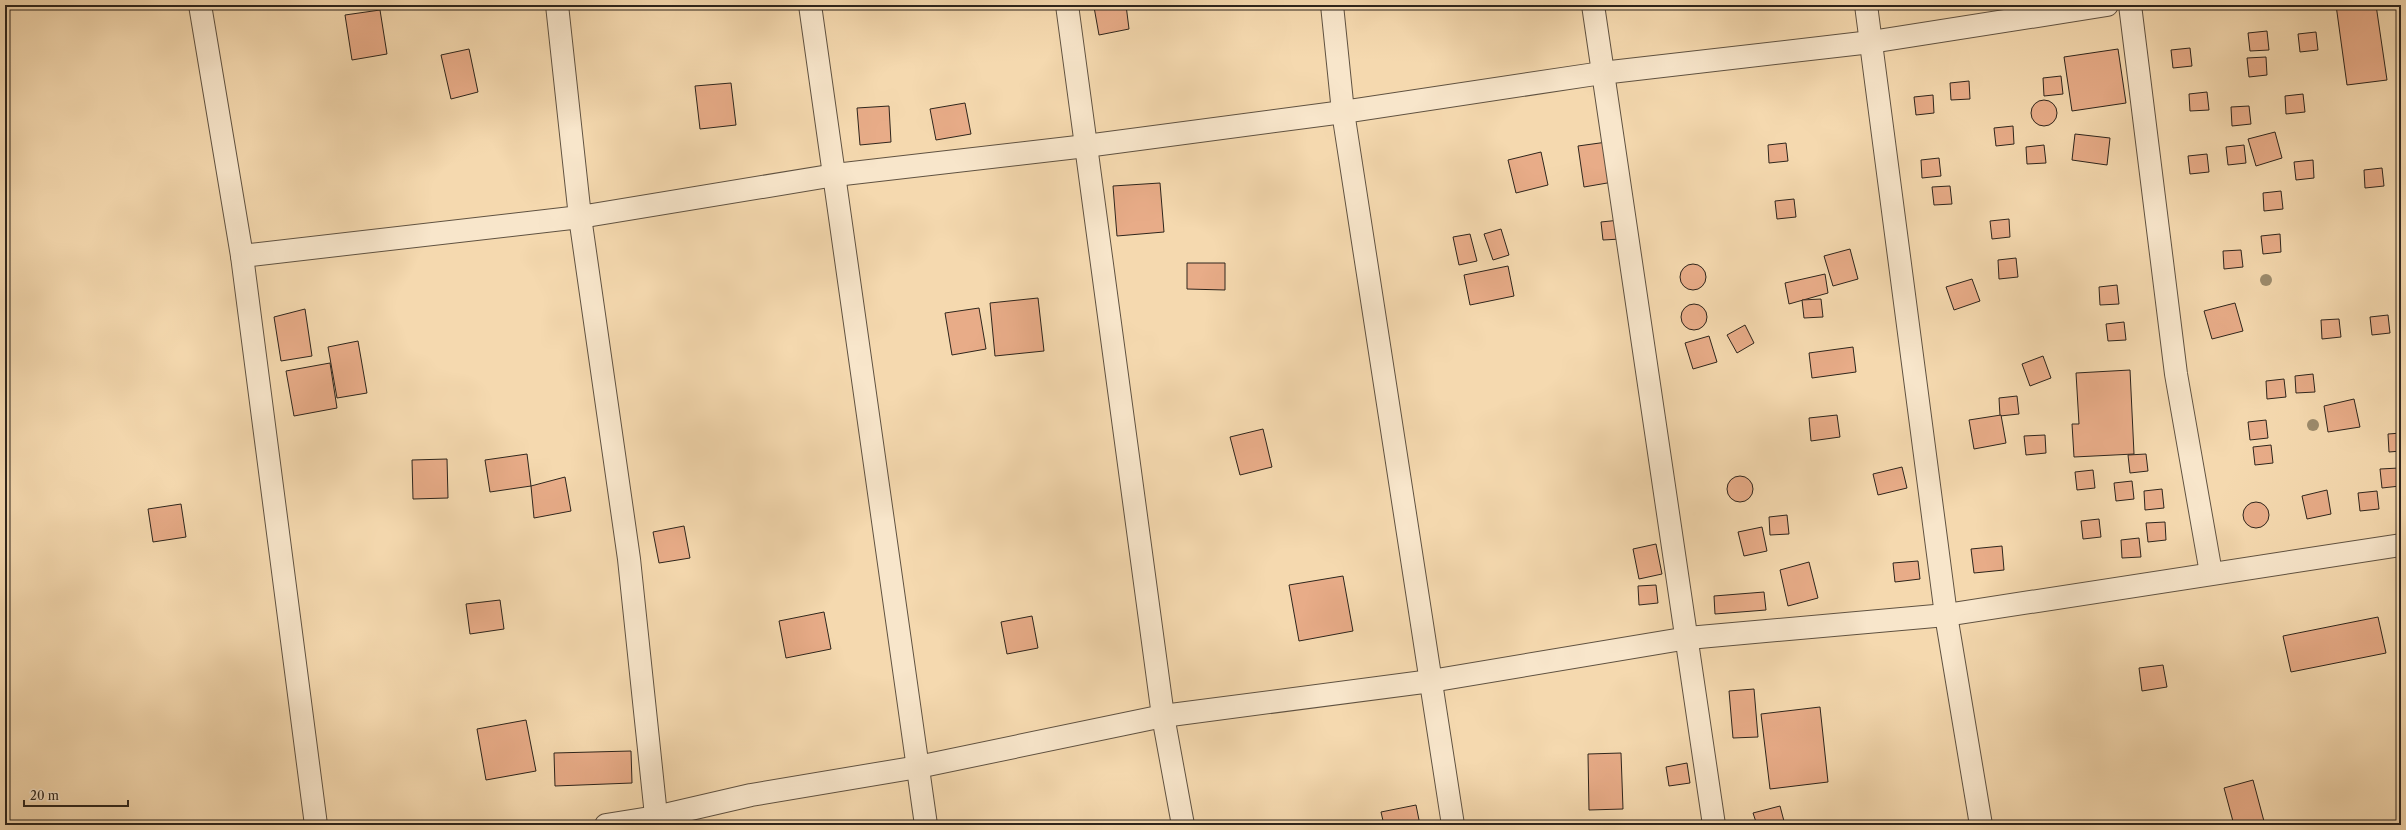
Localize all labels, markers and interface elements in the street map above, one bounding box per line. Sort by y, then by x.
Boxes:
scale bar [24,782,128,808]
text: 20 m [30,788,59,803]

